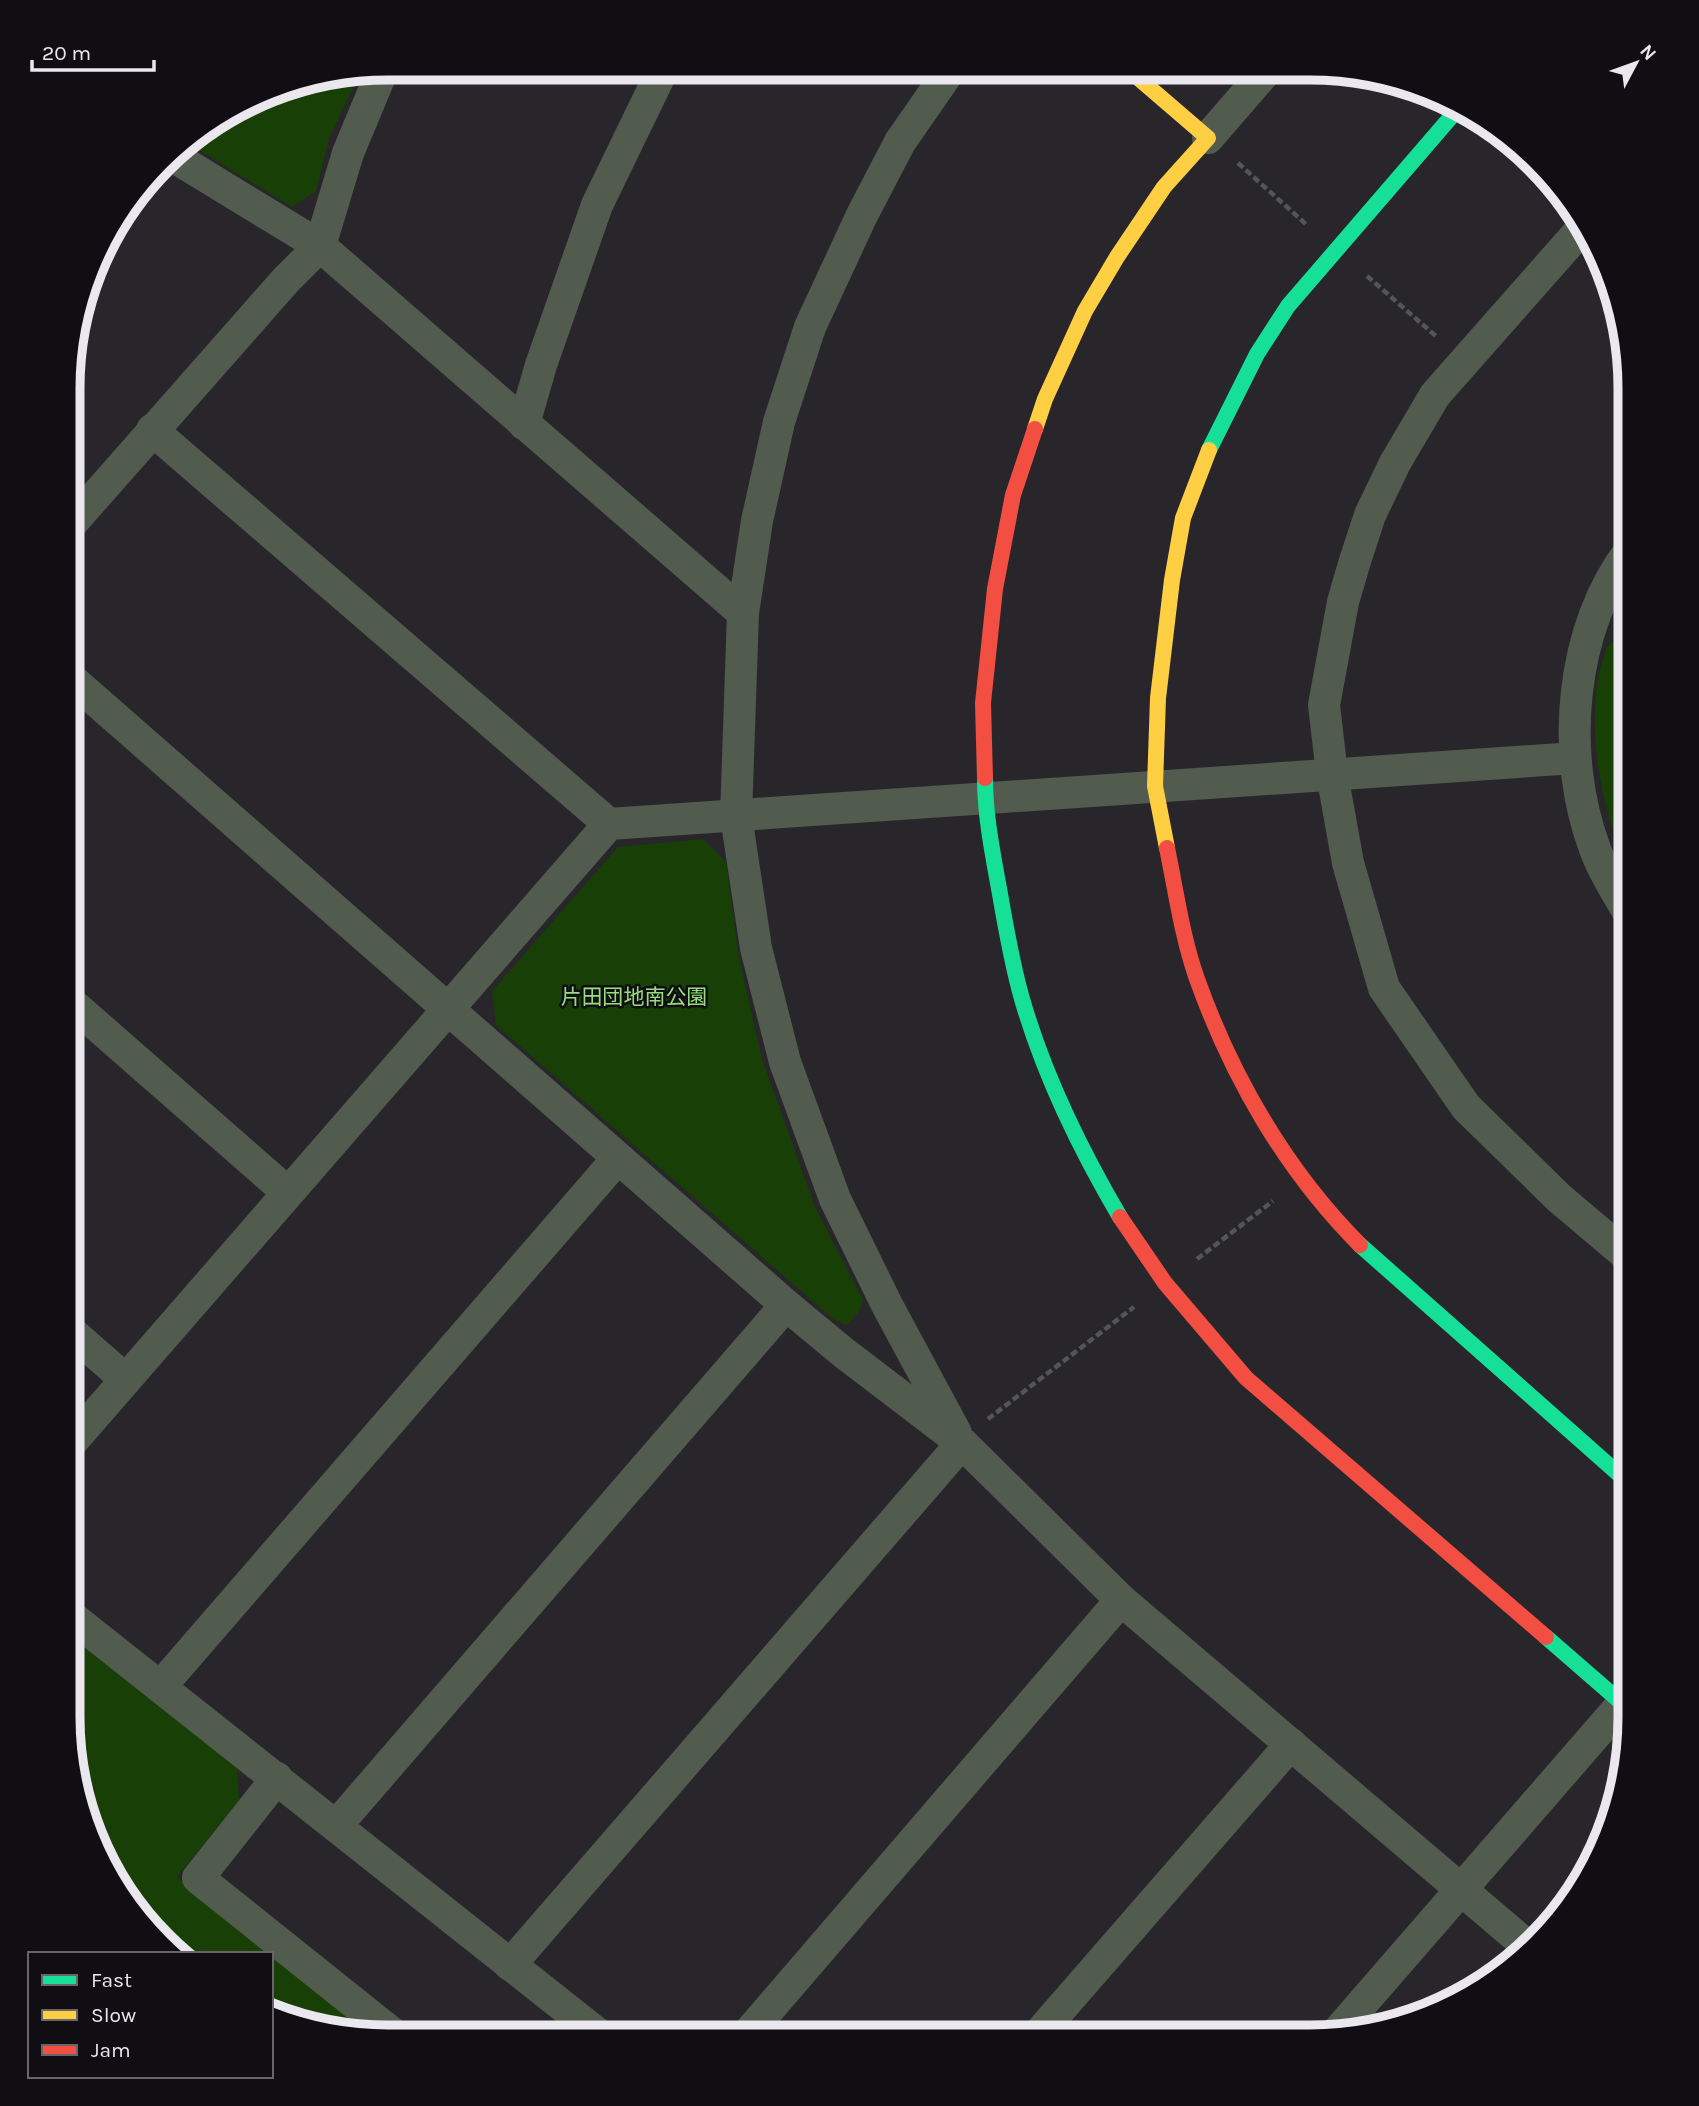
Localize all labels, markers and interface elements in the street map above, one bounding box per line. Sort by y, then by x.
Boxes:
scale bar [32,28,154,72]
north arrow [1601,28,1671,98]
text: N [1635,40,1661,65]
text: 20 m [42,41,91,65]
park label: 片田団地南公園 [561,985,708,1009]
legend [28,1952,273,2078]
text: Fast [91,1968,132,1992]
text: Slow [91,2003,136,2027]
text: Jam [91,2038,131,2062]

